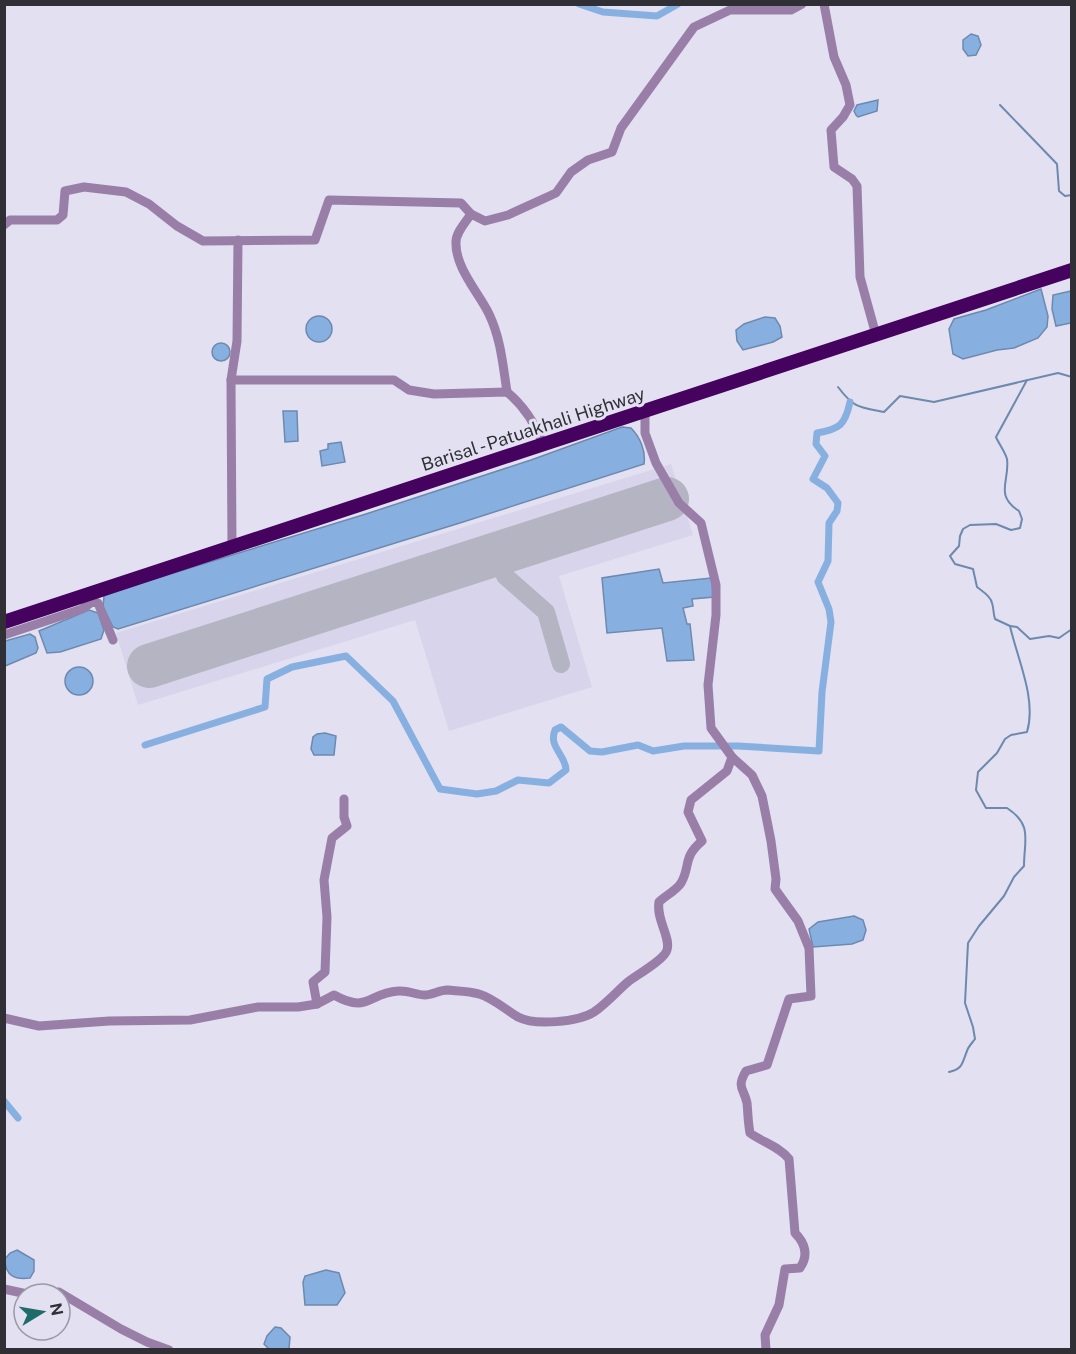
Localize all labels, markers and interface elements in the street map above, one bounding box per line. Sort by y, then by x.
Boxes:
street label: Barisal - Patuakhali Highway [418,383,648,475]
north arrow [12,1282,72,1342]
text: N [46,1301,67,1317]

